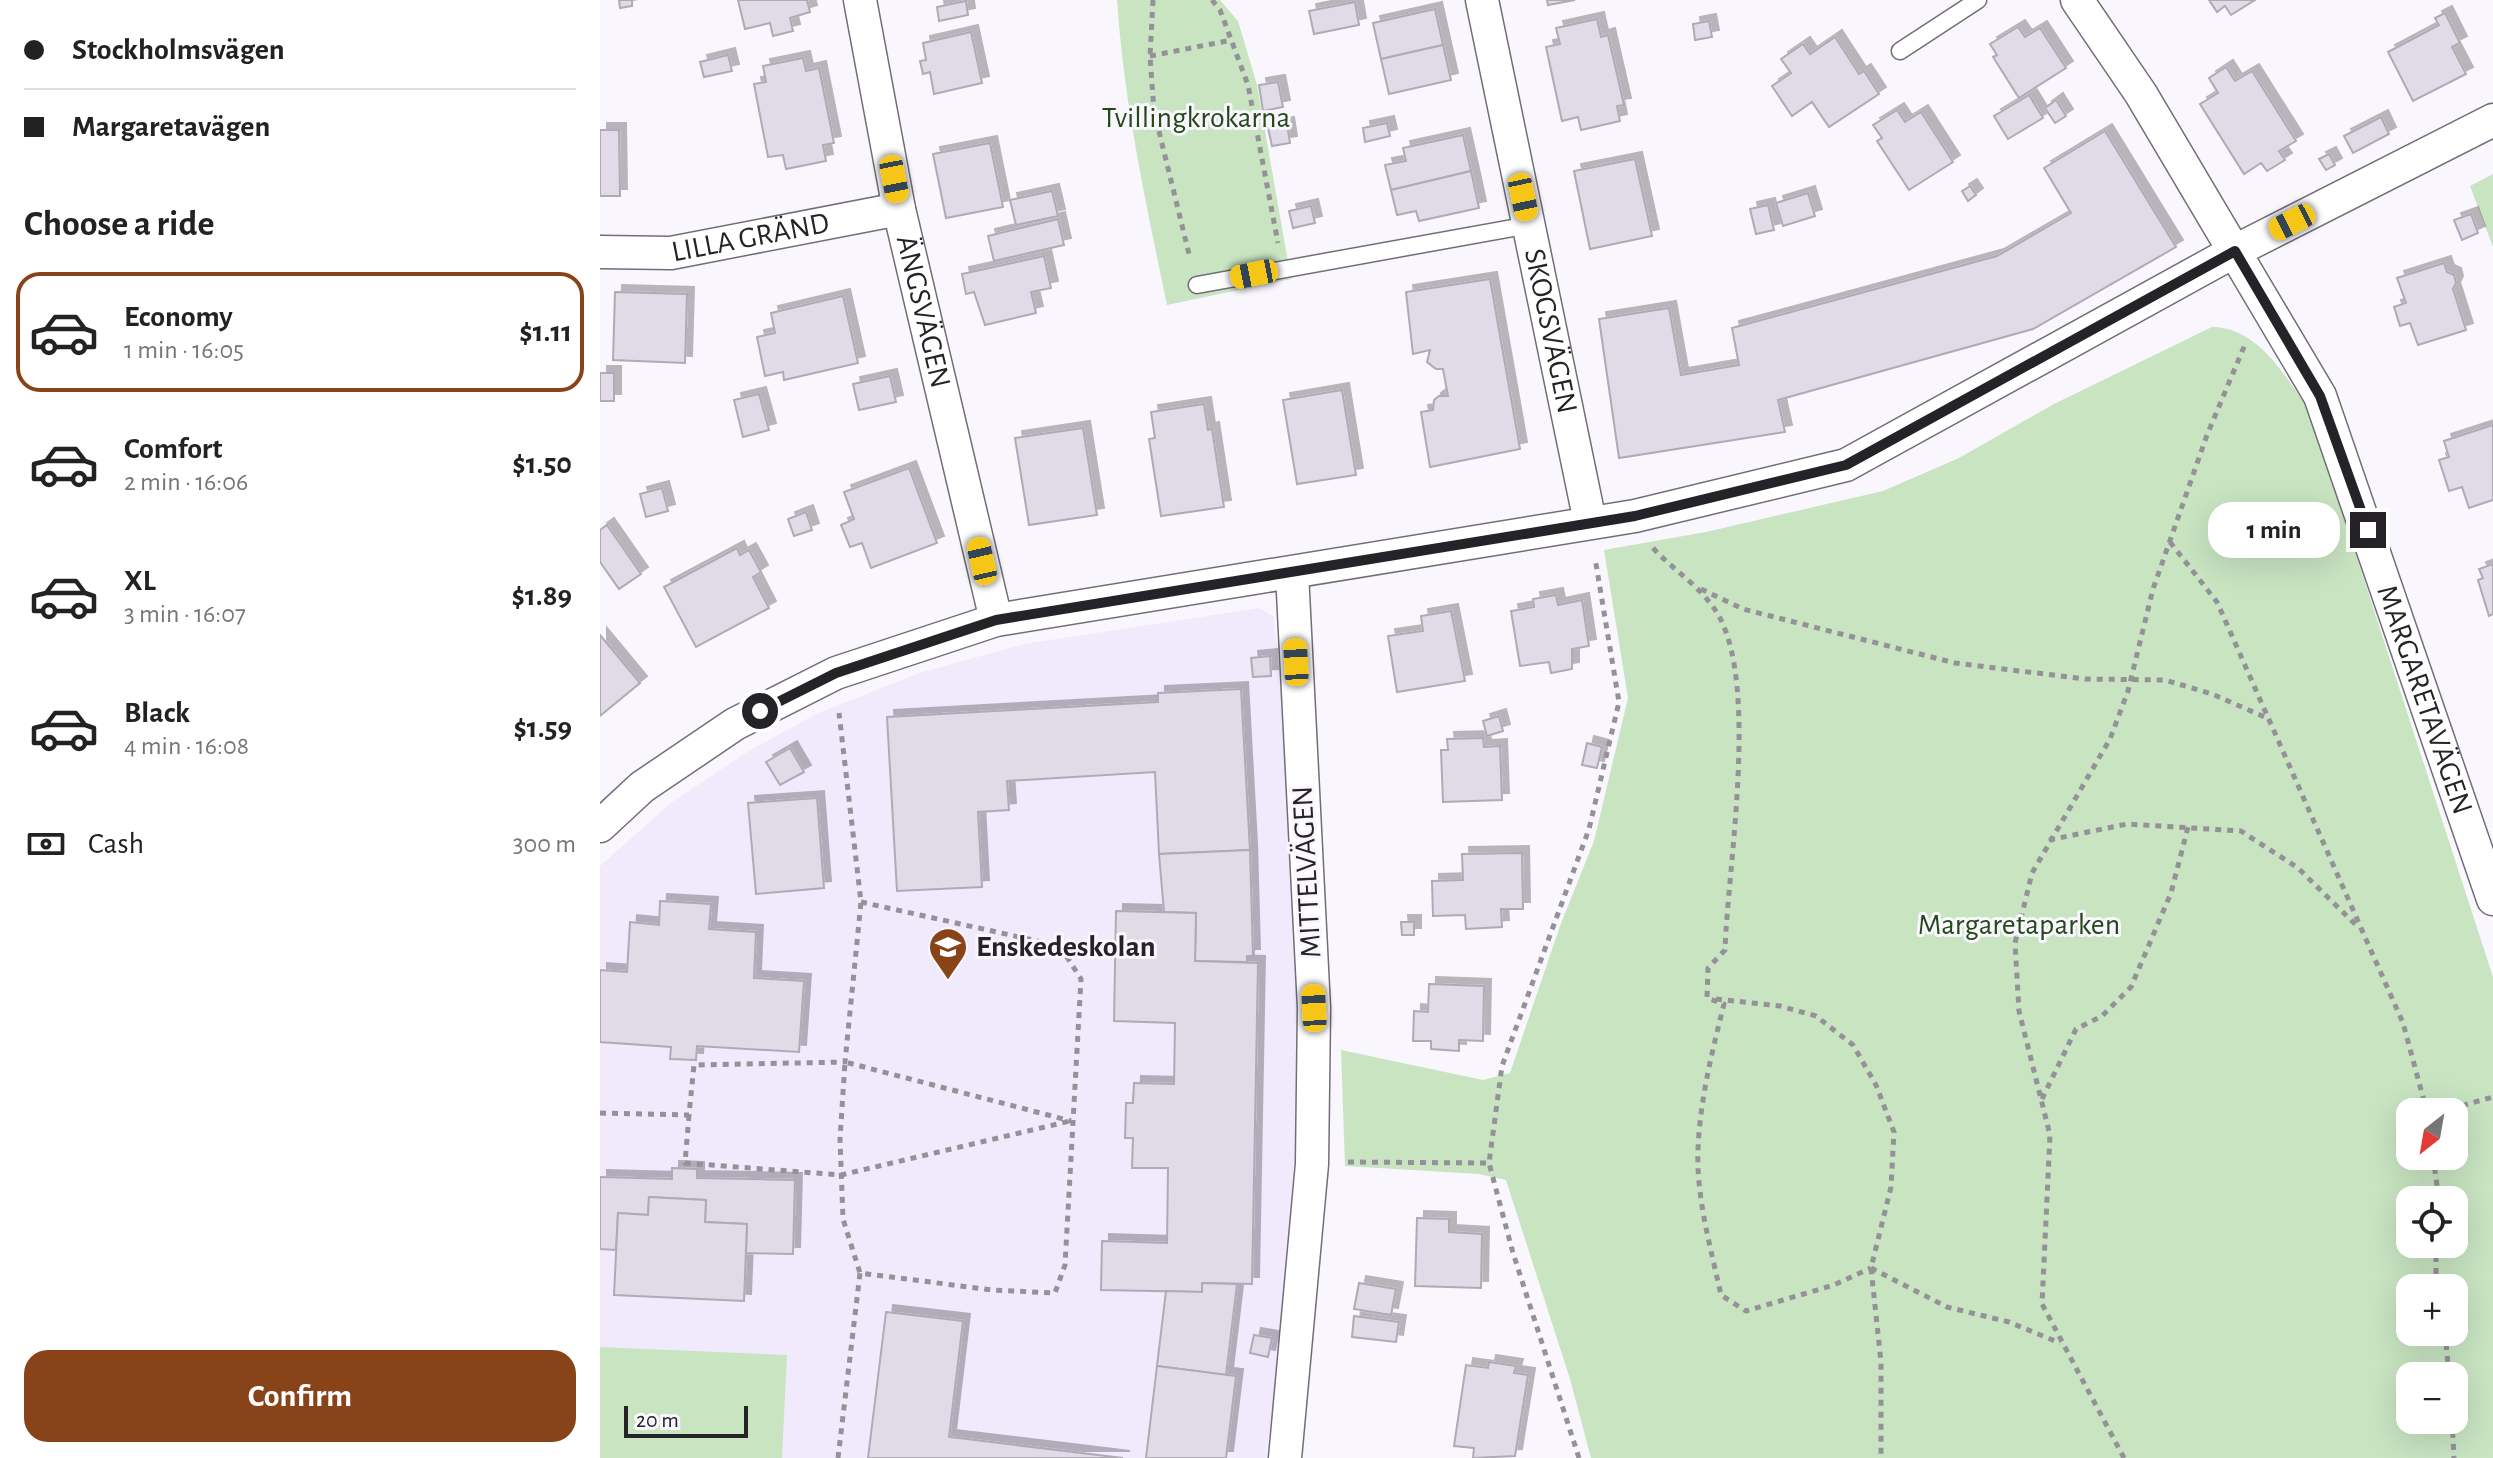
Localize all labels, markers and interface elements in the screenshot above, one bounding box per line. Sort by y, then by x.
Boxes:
text: Stockholmsvägen [72,35,285,65]
park label: Tvillingkrokarna [1102,103,1290,133]
text: Margaretavägen [72,112,270,142]
car [878,153,910,205]
car [1506,171,1540,223]
car [2265,200,2319,244]
text: Choose a ride [24,206,214,242]
street label: LILLA GRÄND [669,208,832,268]
street label: ÄNGSVÄGEN [891,232,956,391]
street label: SKOGSVÄGEN [1519,246,1582,416]
car [1228,258,1280,290]
icon: car [28,296,100,368]
text: Economy [124,302,233,332]
text: $1.11 [519,317,572,347]
text: 1 min · 16:05 [124,337,244,363]
icon: car [28,428,100,500]
text: Comfort [124,434,223,464]
text: $1.50 [512,449,572,479]
text: 2 min · 16:06 [124,469,248,495]
callout: 1 min [2208,502,2340,558]
route end [2350,512,2386,548]
text: 1 min [2247,517,2301,543]
car [965,535,999,587]
icon: car [28,560,100,632]
text: XL [124,566,156,596]
text: $1.89 [512,581,572,611]
street label: MARGARETAVÄGEN [2371,582,2478,818]
text: 3 min · 16:07 [124,601,246,627]
car [1283,637,1309,687]
icon: car [28,692,100,764]
route start [742,693,778,729]
text: Black [124,698,190,728]
text: $1.59 [513,713,572,743]
text: 4 min · 16:08 [124,733,249,759]
street label: MITTELVÄGEN [1287,785,1326,959]
icon: cash [24,822,68,866]
text: Cash [88,829,144,859]
text: 300 m [513,831,576,857]
park label: Margaretaparken [1918,910,2120,940]
school or university icon: Enskedeskolan [927,926,969,981]
place label: Enskedeskolan [976,932,1156,962]
car [1301,983,1327,1033]
north arrow [2396,1098,2468,1170]
map controls [2396,1098,2468,1434]
button: locate [2396,1186,2468,1258]
button: + [2396,1274,2468,1346]
button: Confirm [24,1350,576,1442]
button: − [2396,1362,2468,1434]
scale bar [624,1402,748,1438]
text: 20 m [636,1409,679,1431]

